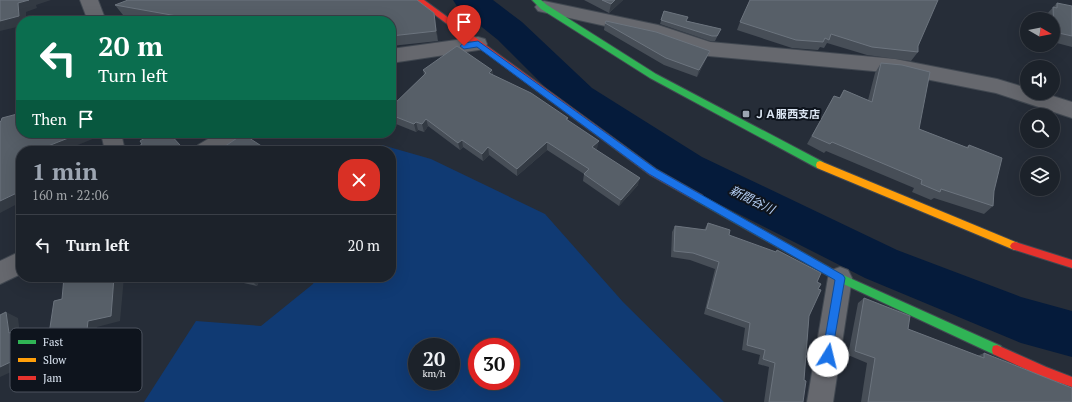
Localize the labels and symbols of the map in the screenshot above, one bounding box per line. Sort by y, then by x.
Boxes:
pin [447,5,481,46]
north arrow [1020,12,1060,52]
place label: ＪＡ服西支店 [754,107,820,121]
marker: ＪＡ服西支店 [741,109,751,119]
water label: 新間谷川 [727,182,779,218]
legend [10,328,142,392]
text: Fast [43,335,63,349]
position arrow [807,335,849,377]
speed limit sign: 30 [468,338,520,390]
text: Slow [43,353,67,367]
text: Jam [43,371,62,385]

